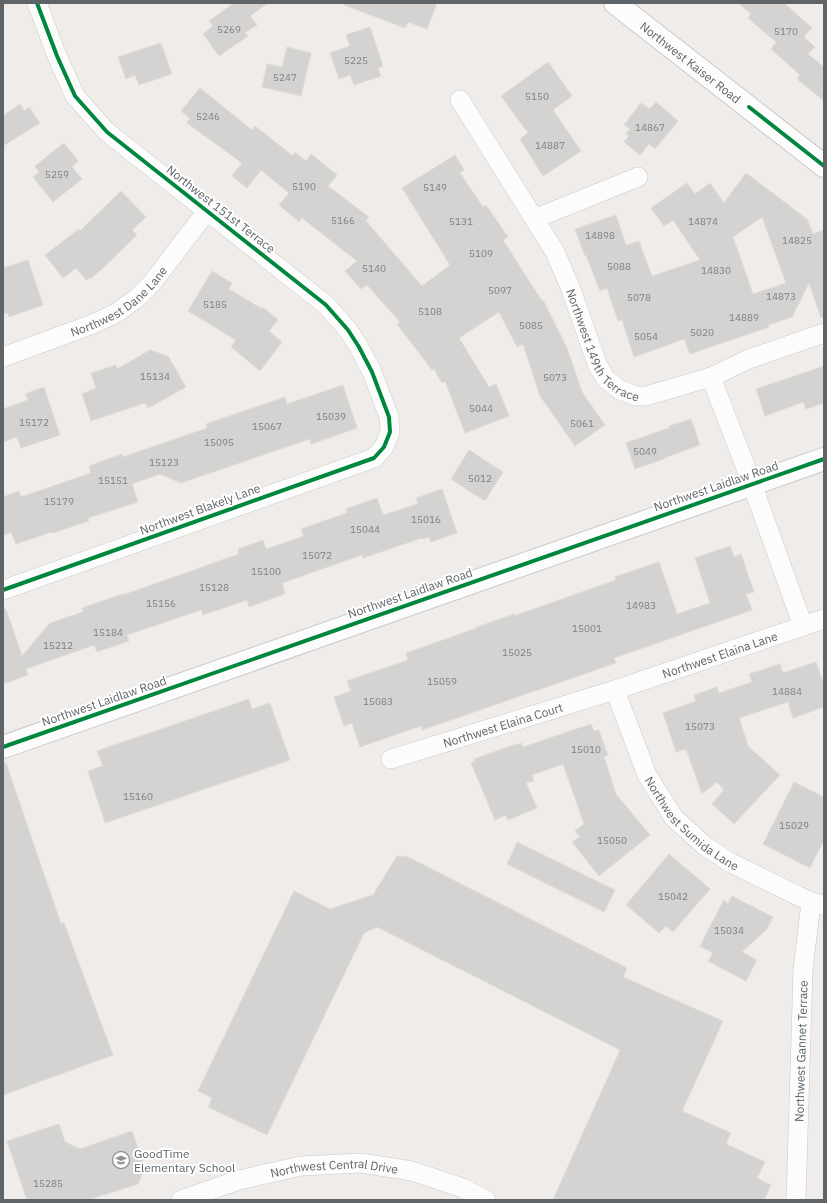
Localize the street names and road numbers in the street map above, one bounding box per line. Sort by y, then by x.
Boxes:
street label: Northwest Kaiser Road [637,18,744,106]
street label: Northwest 151st Terrace [164,162,279,256]
street label: Northwest Dane Lane [68,263,170,339]
street label: Northwest 149th Terrace [564,286,642,404]
street label: Northwest Laidlaw Road [652,458,780,514]
street label: Northwest Blakely Lane [138,480,263,538]
street label: Northwest Laidlaw Road [346,565,474,621]
street label: Northwest Elaina Lane [660,628,780,681]
street label: Northwest Laidlaw Road [40,673,168,729]
street label: Northwest Elaina Court [441,699,565,750]
street label: Northwest Sumida Lane [642,773,742,873]
street label: Northwest Gannet Terrace [791,980,810,1122]
street label: Northwest Central Drive [269,1155,400,1180]

